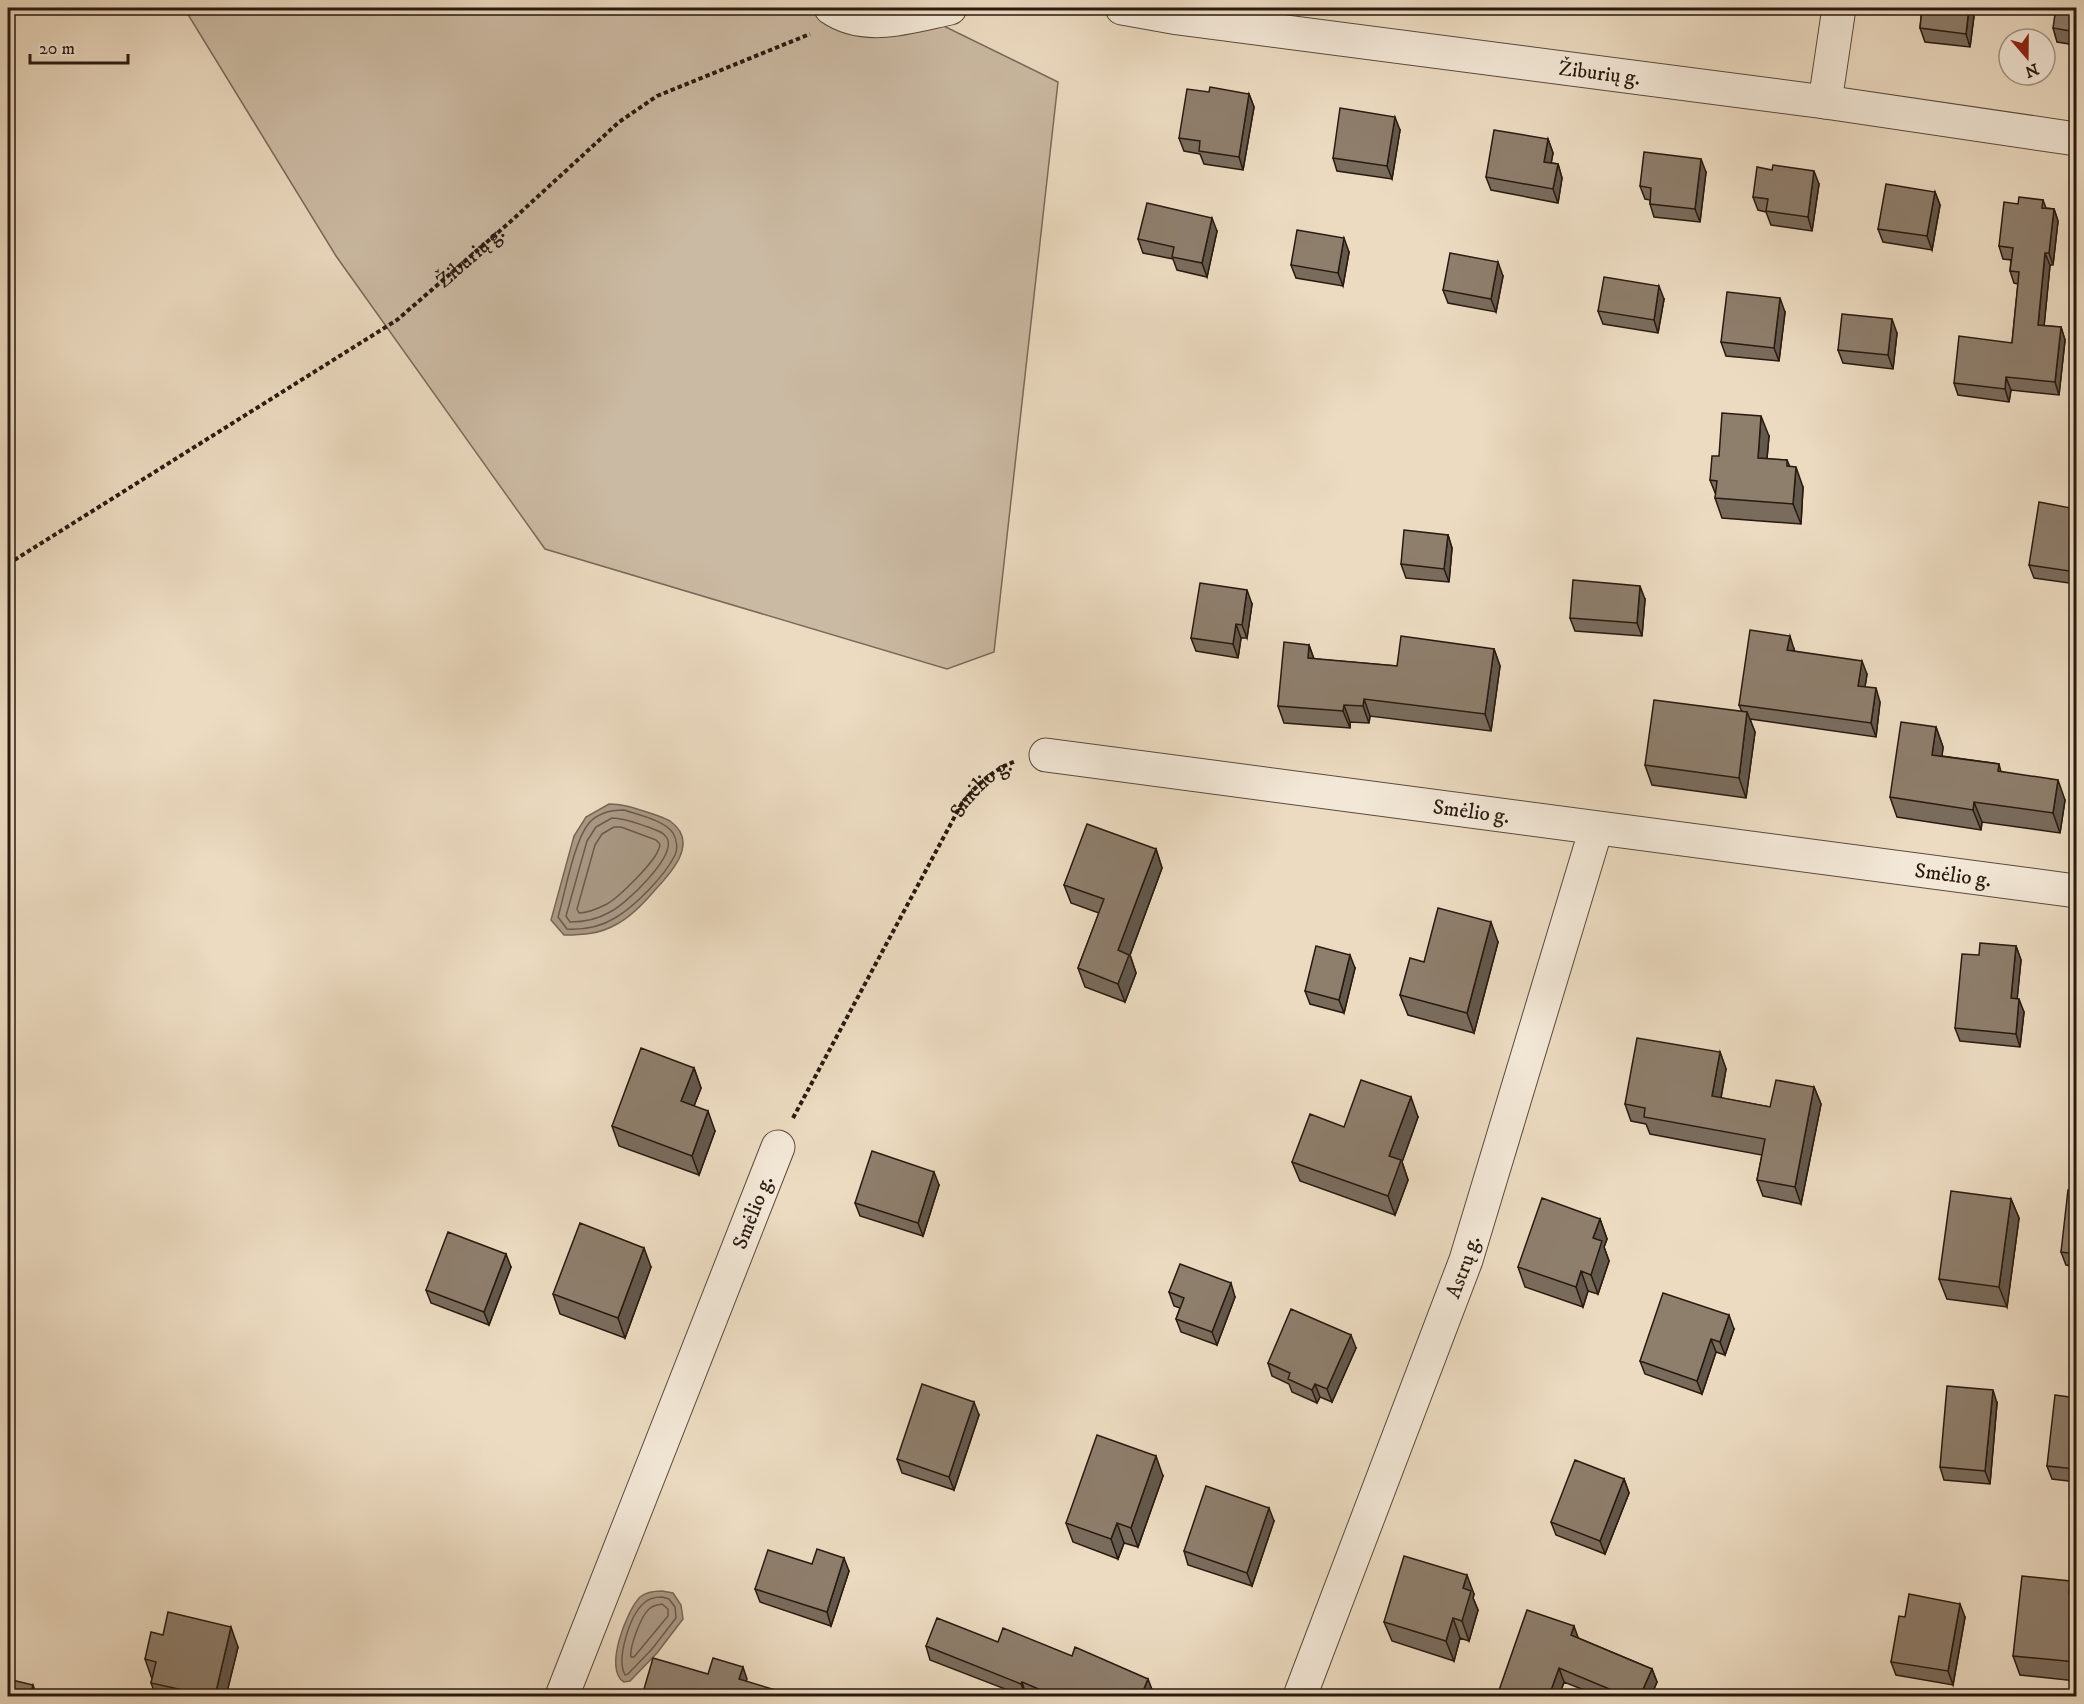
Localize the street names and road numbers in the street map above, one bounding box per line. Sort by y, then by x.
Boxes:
street label: Žiburių g. [1557,54,1642,92]
street label: Žiburių g. [430,221,510,294]
street label: Smėlio g. [945,752,1016,822]
street label: Smėlio g. [1431,794,1511,830]
street label: Smėlio g. [1913,858,1993,894]
street label: Smėlio g. [727,1172,780,1253]
street label: Astrų g. [1441,1233,1487,1302]

